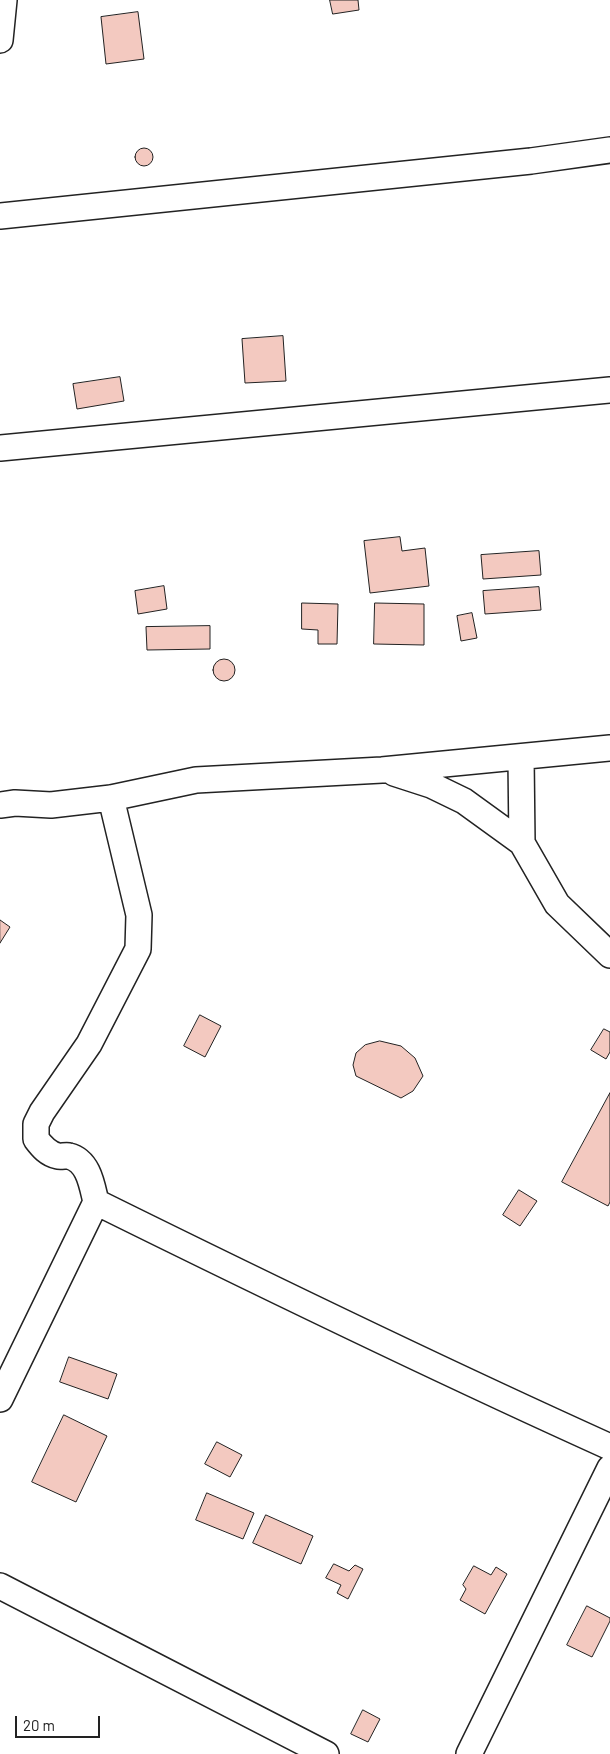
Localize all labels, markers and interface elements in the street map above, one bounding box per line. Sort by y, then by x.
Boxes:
scale bar [18,1706,102,1738]
text: 20 m [23,1716,55,1734]

